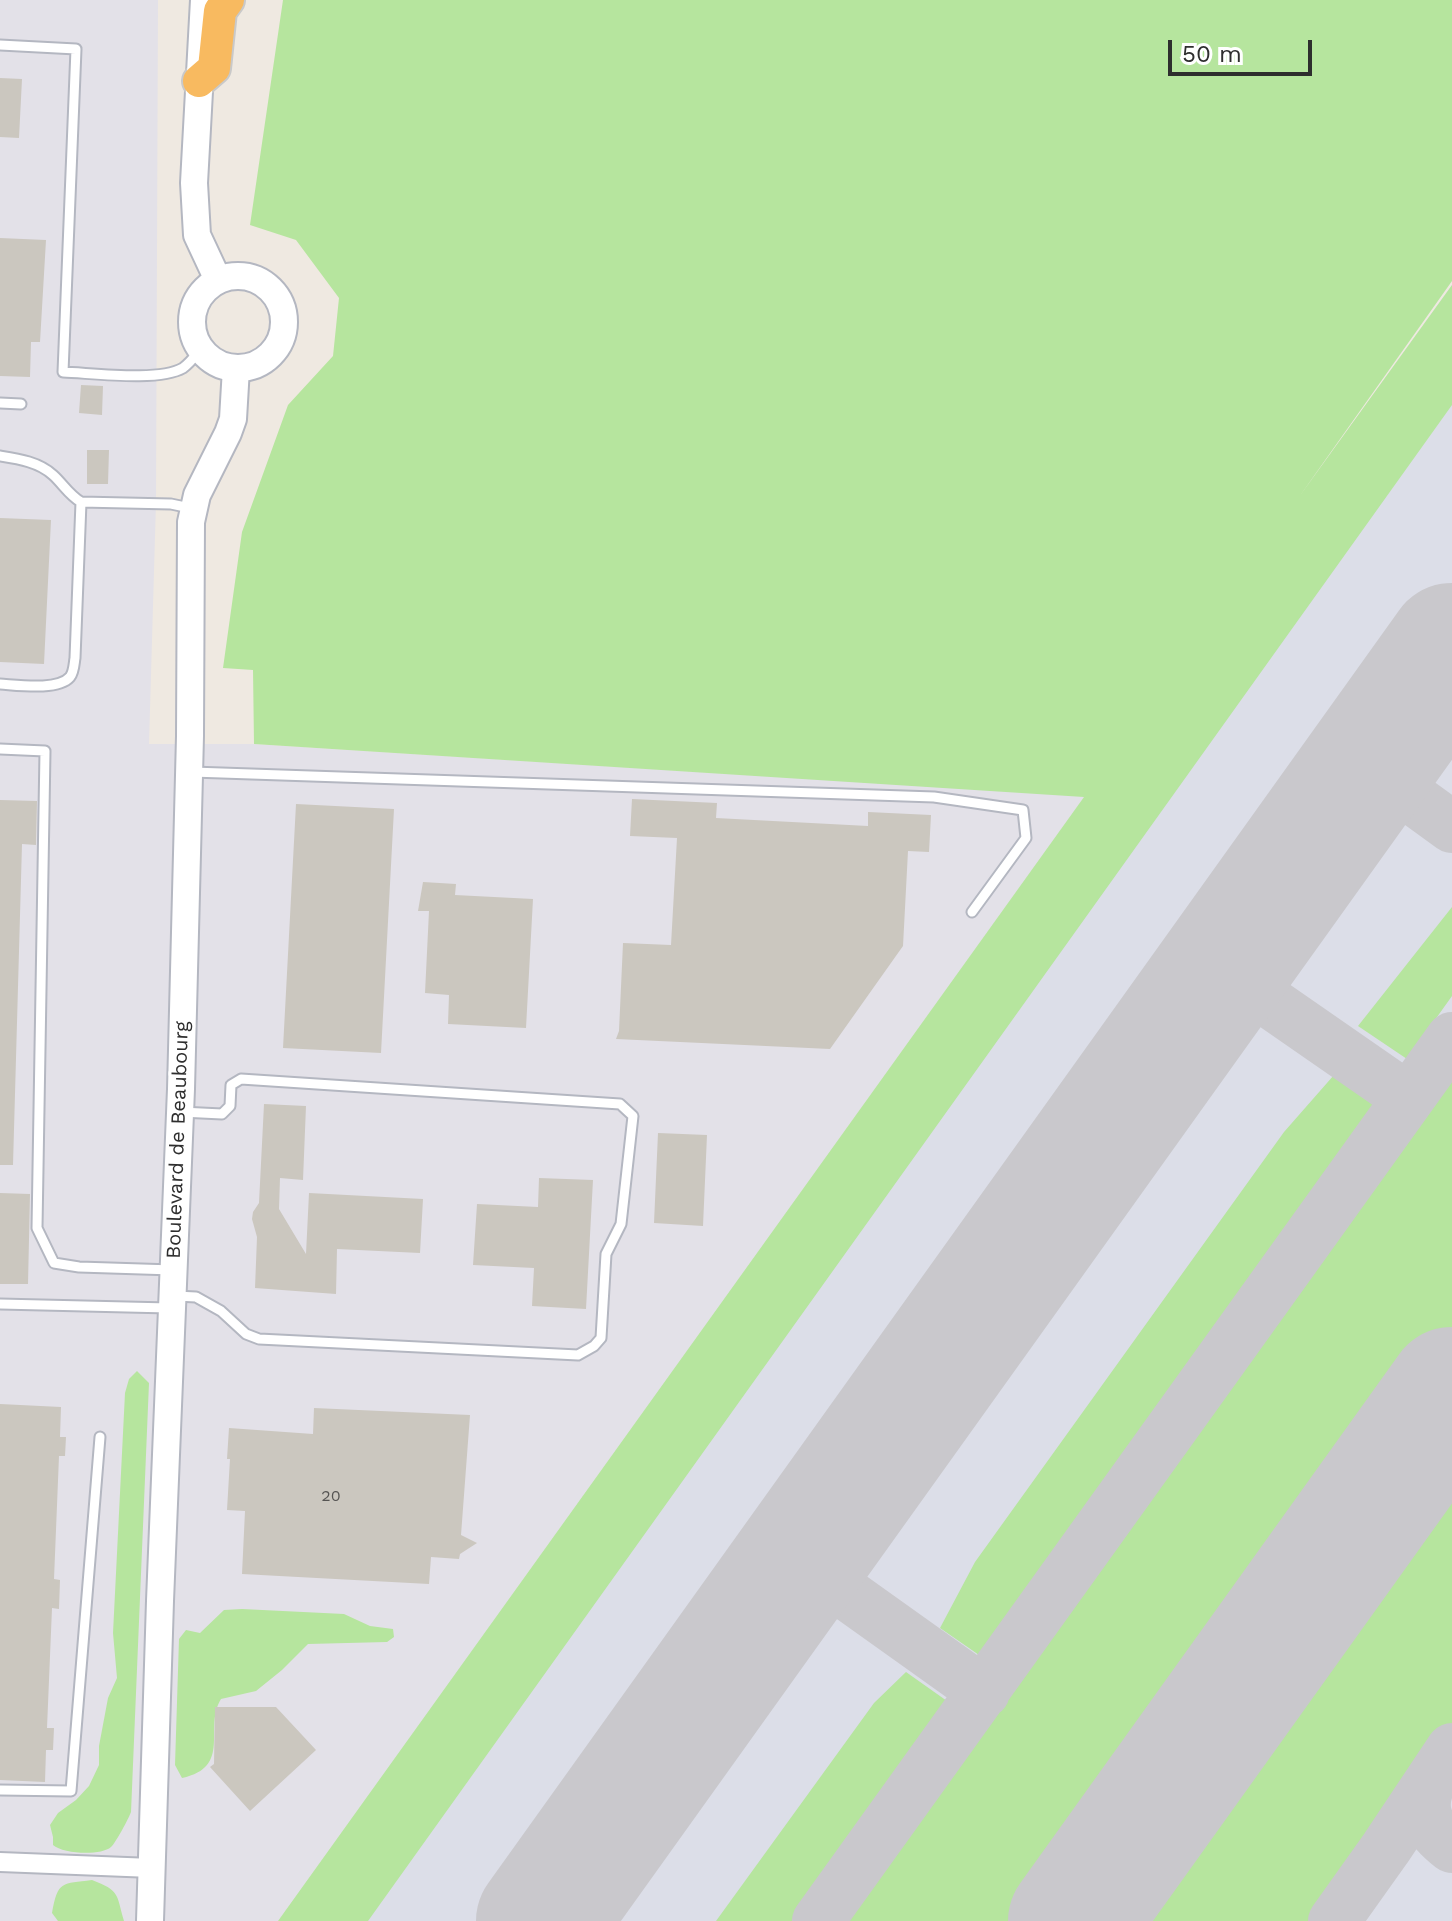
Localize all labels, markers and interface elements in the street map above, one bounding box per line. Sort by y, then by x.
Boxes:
scale bar [1172,24,1316,74]
text: 50 m [1182,40,1242,68]
street label: Boulevard de Beaubourg [162,1021,194,1259]
house number: 20 [321,1486,341,1506]

